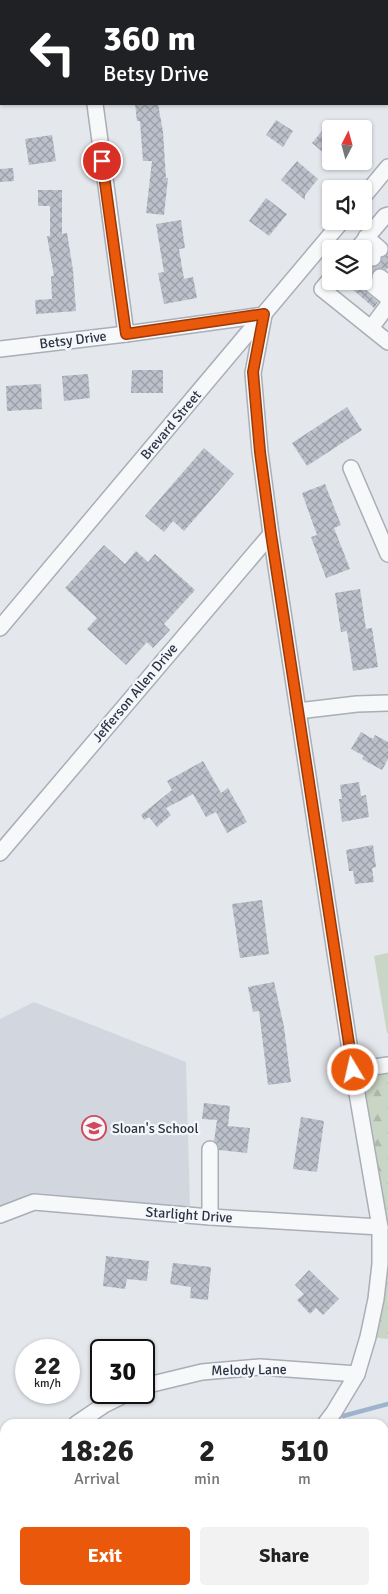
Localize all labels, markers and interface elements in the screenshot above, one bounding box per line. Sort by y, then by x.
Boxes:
text: 360 m [103,17,196,60]
icon: left [20,20,85,85]
text: Betsy Drive [103,60,209,87]
north arrow [322,120,372,170]
map controls [322,120,372,290]
pin [81,140,123,182]
icon: arrive [88,147,116,175]
button: sound [322,180,372,230]
button: layers [322,240,372,290]
street label: Betsy Drive [38,327,108,353]
street label: Brevard Street [137,387,205,463]
street label: Jefferson Allen Drive [89,640,181,746]
position arrow [326,1043,378,1095]
school or university icon: Sloan's School [81,1115,107,1141]
place label: Sloan's School [112,1120,199,1137]
street label: Starlight Drive [145,1203,233,1227]
speed limit sign: 30 [90,1339,155,1404]
text: 22 [34,1350,61,1381]
street label: Melody Lane [211,1361,287,1379]
text: km/h [34,1376,61,1391]
text: 18:26 [60,1433,134,1470]
text: 2 [199,1433,215,1470]
text: 510 [280,1433,329,1470]
text: Arrival [74,1469,120,1489]
text: min [194,1469,220,1489]
text: m [298,1469,311,1489]
button: Exit [20,1527,190,1585]
button: Share [200,1527,369,1585]

